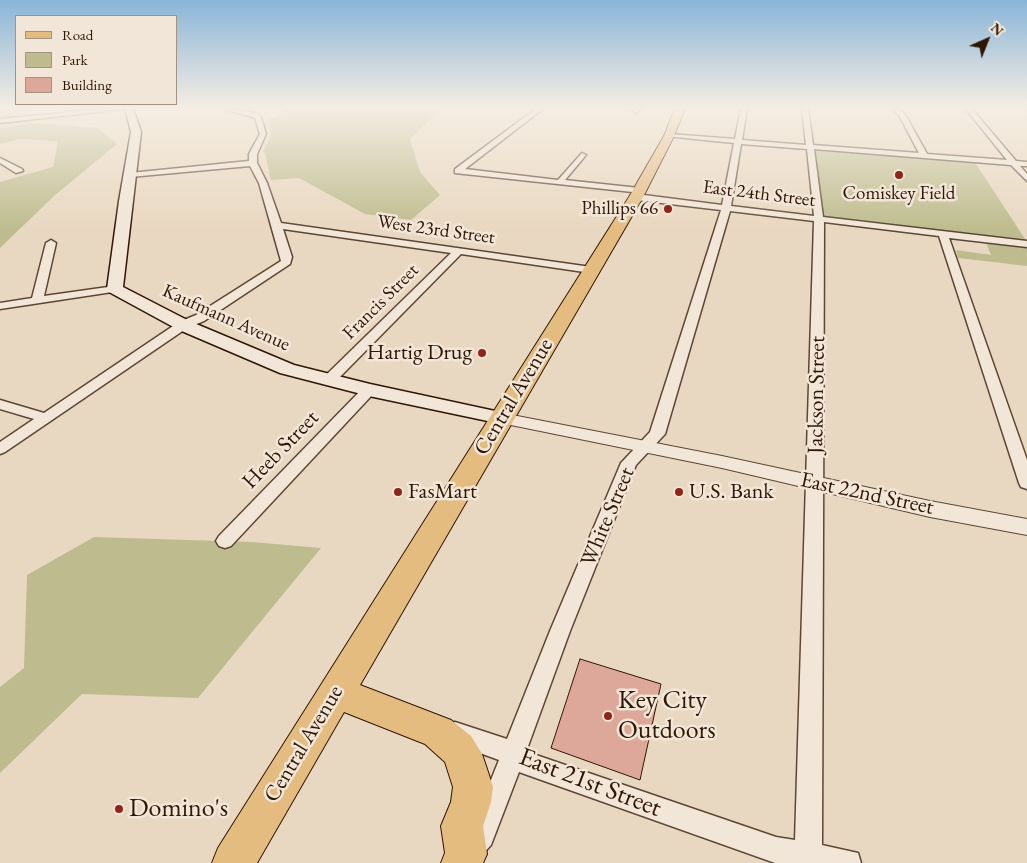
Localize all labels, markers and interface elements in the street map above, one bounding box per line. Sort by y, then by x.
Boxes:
legend [15,15,178,105]
north arrow [962,15,1012,65]
text: N [987,19,1008,40]
text: Road [62,25,93,44]
text: Park [62,50,88,69]
text: Building [62,75,112,94]
marker: Comiskey Field [893,169,905,181]
street label: East 24th Street [701,176,817,212]
place label: Comiskey Field [843,183,955,205]
place label: Phillips 66 [581,198,658,220]
marker: Phillips 66 [662,203,674,215]
street label: West 23rd Street [376,210,496,250]
street label: Francis Street [338,259,424,345]
street label: Kaufmann Avenue [159,280,293,356]
street label: Central Avenue [469,334,559,460]
street label: Jackson Street [803,336,831,454]
place label: Hartig Drug [367,340,472,366]
marker: Hartig Drug [476,347,488,359]
street label: Heeb Street [237,405,325,495]
street label: White Street [575,463,641,571]
street label: East 22nd Street [798,467,936,521]
place label: FasMart [408,479,477,505]
place label: U.S. Bank [689,479,774,505]
marker: FasMart [392,486,404,498]
marker: U.S. Bank [673,486,685,498]
street label: Central Avenue [259,681,349,807]
place label: Key City Outdoors [618,685,716,746]
marker: Key City Outdoors [602,710,614,722]
street label: East 21st Street [514,742,666,824]
place label: Domino's [129,793,228,825]
marker: Domino's [113,803,125,815]

